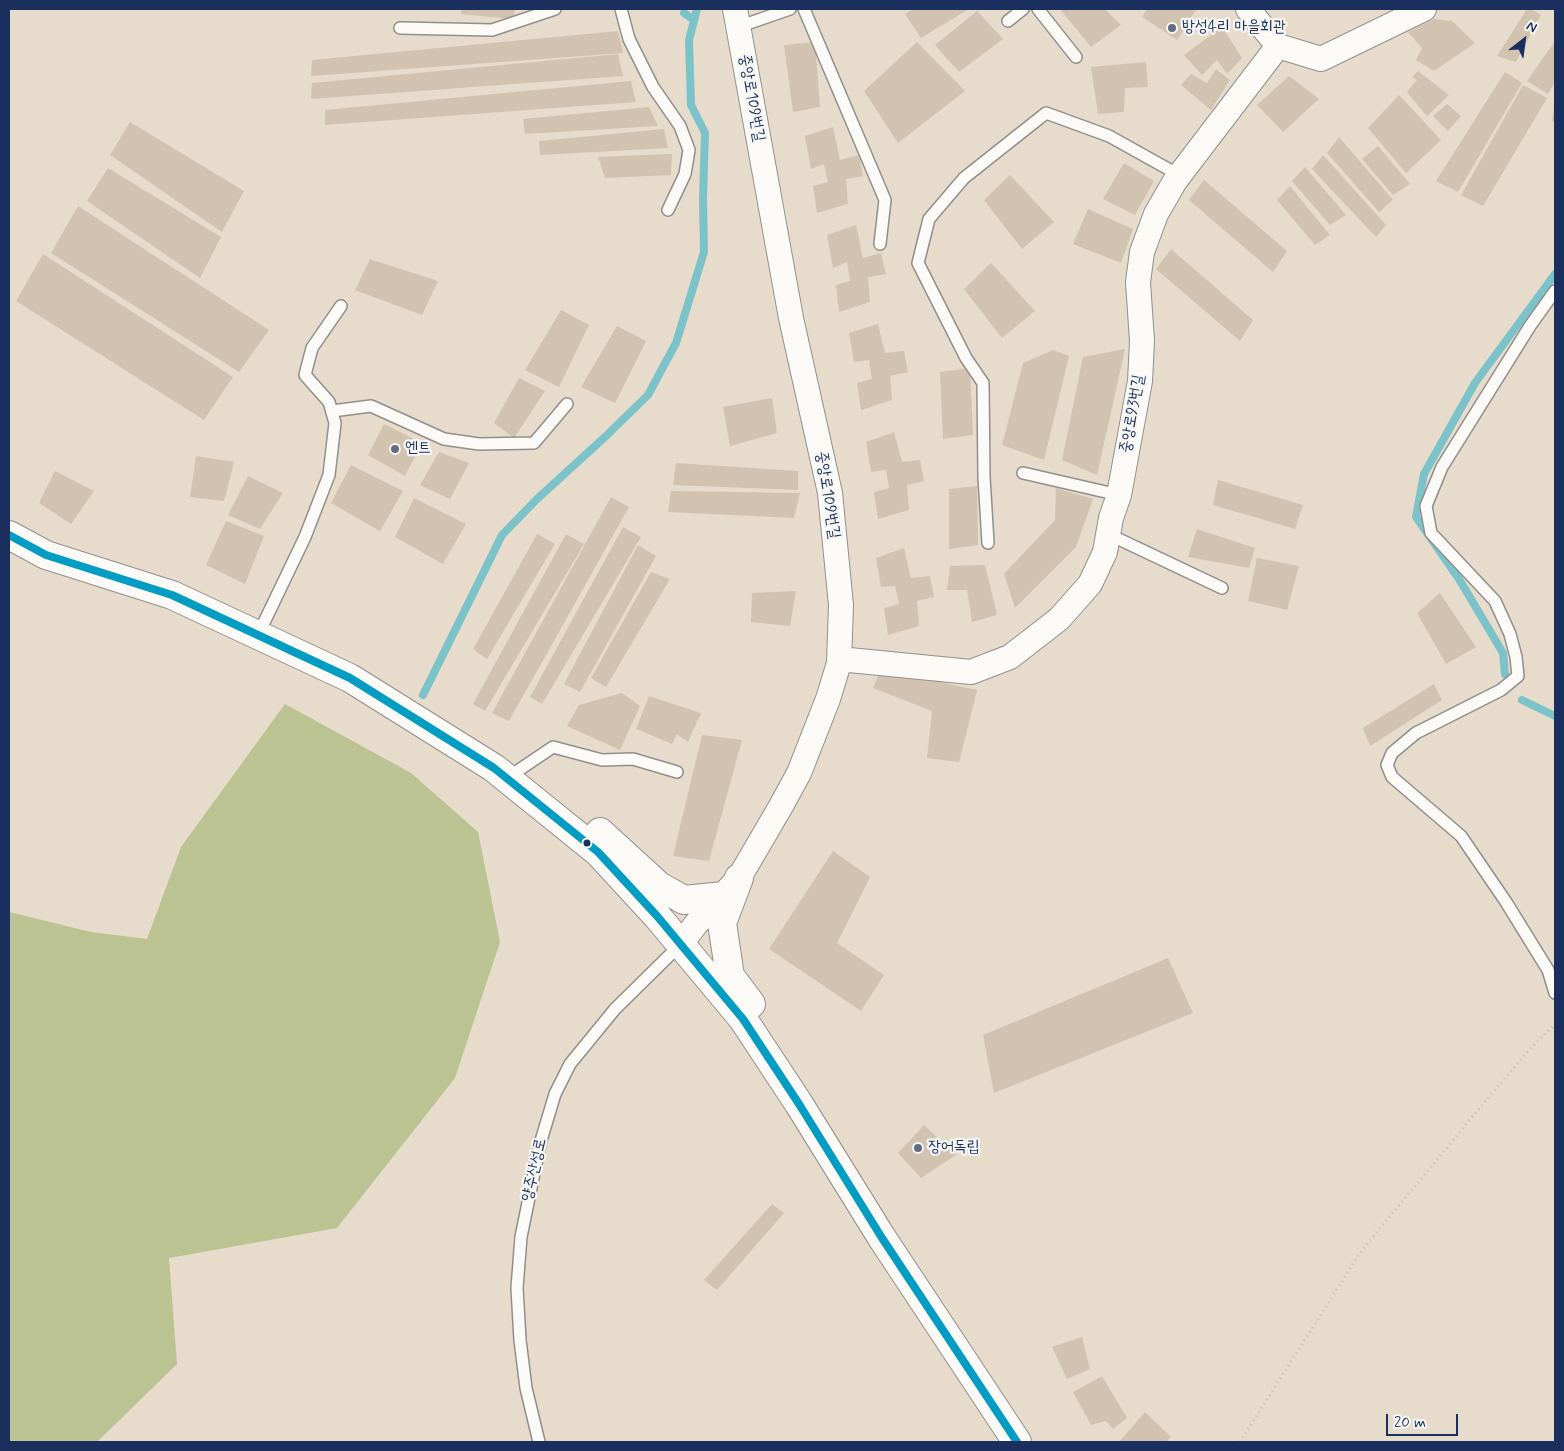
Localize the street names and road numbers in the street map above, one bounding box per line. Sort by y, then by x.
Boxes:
street label: 중앙로109번길 [734,53,768,143]
street label: 중앙로93번길 [1117,373,1149,455]
street label: 중앙로109번길 [811,450,843,540]
street label: 양주산성로 [518,1136,552,1204]

